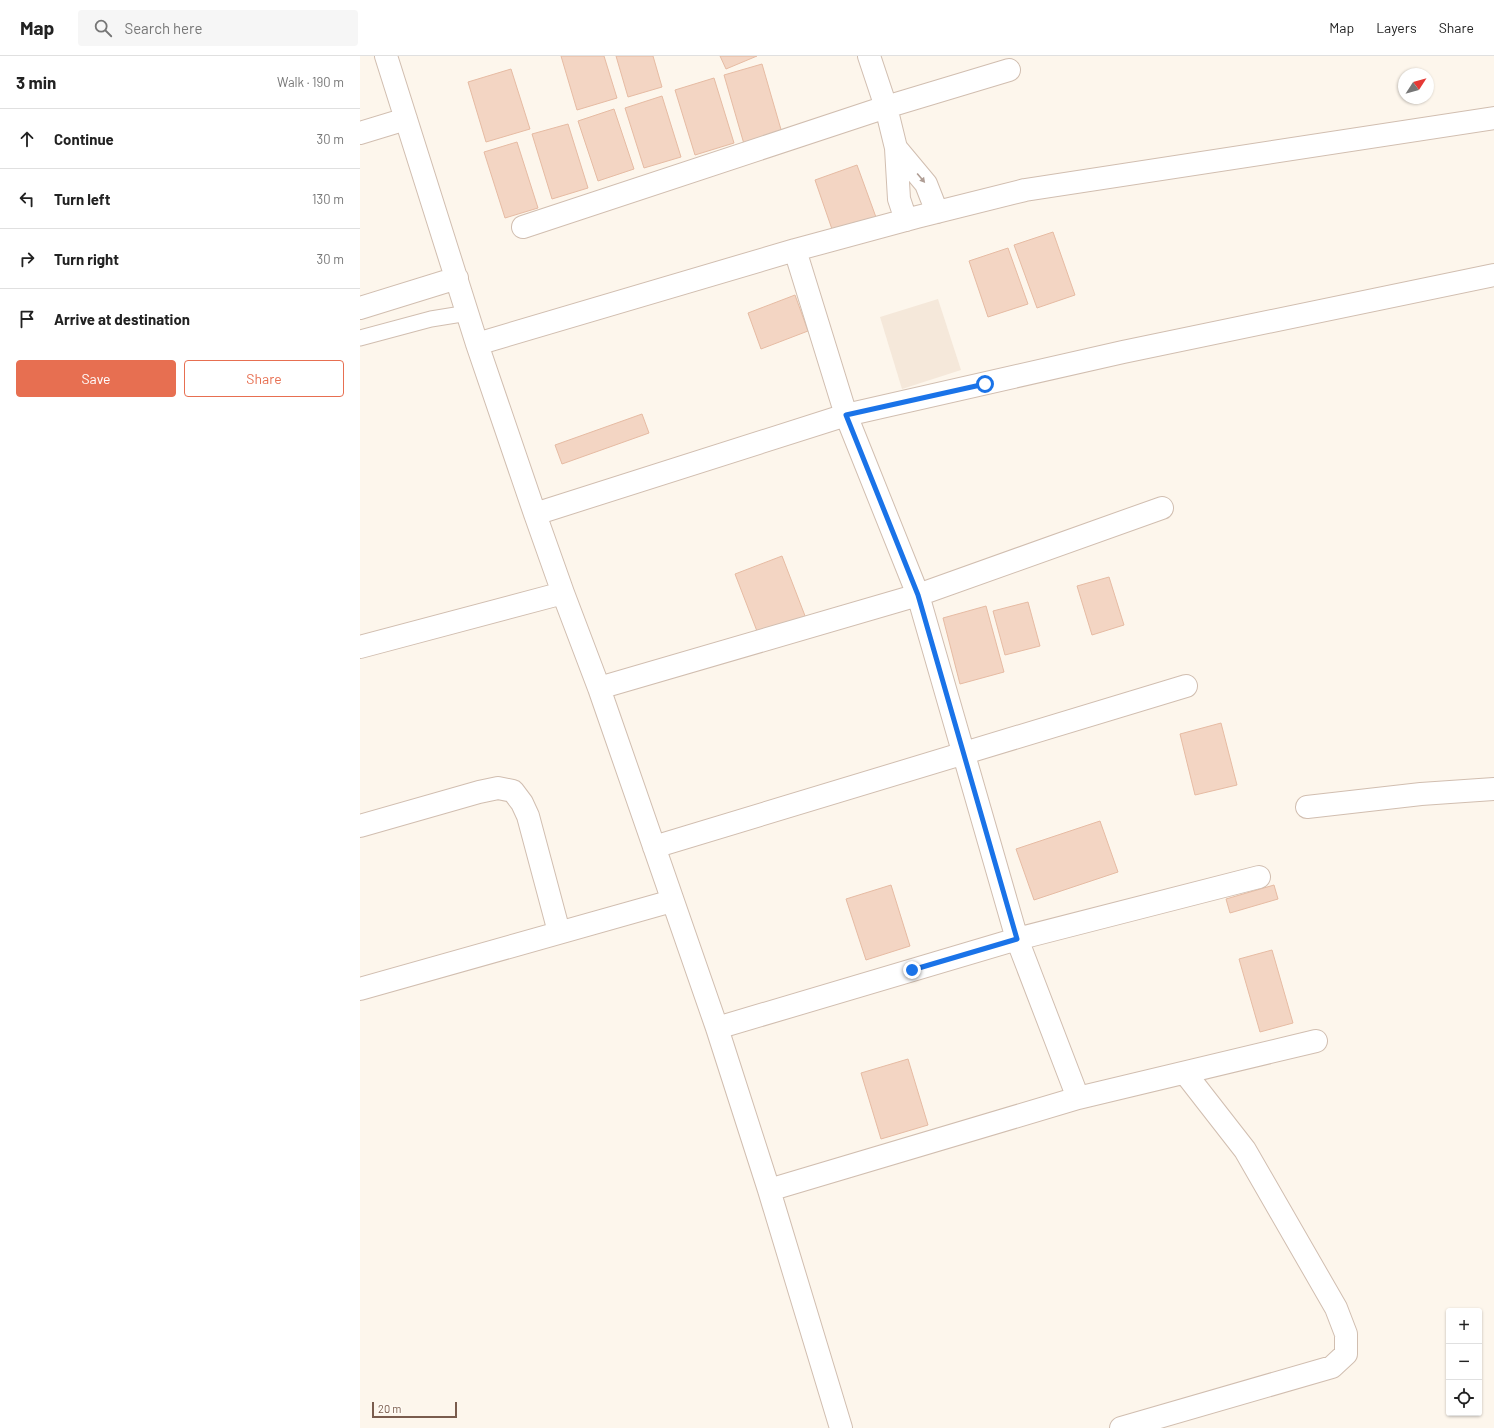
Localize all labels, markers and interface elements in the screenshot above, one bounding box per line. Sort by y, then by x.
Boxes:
search box [78,10,358,46]
text: Map [20,16,54,39]
icon: search [92,17,114,39]
text: Search here [124,19,202,37]
text: Map [1329,19,1354,36]
text: Layers [1376,19,1417,36]
text: Share [1439,19,1474,36]
north arrow [1398,68,1434,104]
text: 3 min [16,72,56,92]
text: Walk · 190 m [277,74,344,90]
icon: ahead [16,128,38,150]
text: Continue [54,130,114,148]
text: 30 m [317,131,344,147]
one-way arrow [916,172,925,183]
icon: left [16,188,38,210]
text: Turn left [54,190,110,208]
text: 130 m [312,191,344,207]
icon: right [16,248,38,270]
text: Turn right [54,250,119,268]
text: 30 m [317,251,344,267]
icon: arrive [16,308,38,330]
text: Arrive at destination [54,310,190,328]
button: Save [16,360,176,397]
button: Share [184,360,344,397]
route start [976,375,994,393]
route end [903,961,921,979]
map controls [1446,1308,1482,1416]
button: + [1446,1308,1482,1344]
button: − [1446,1344,1482,1380]
button: locate [1446,1380,1482,1416]
scale bar [372,1400,457,1419]
text: 20 m [378,1402,401,1415]

